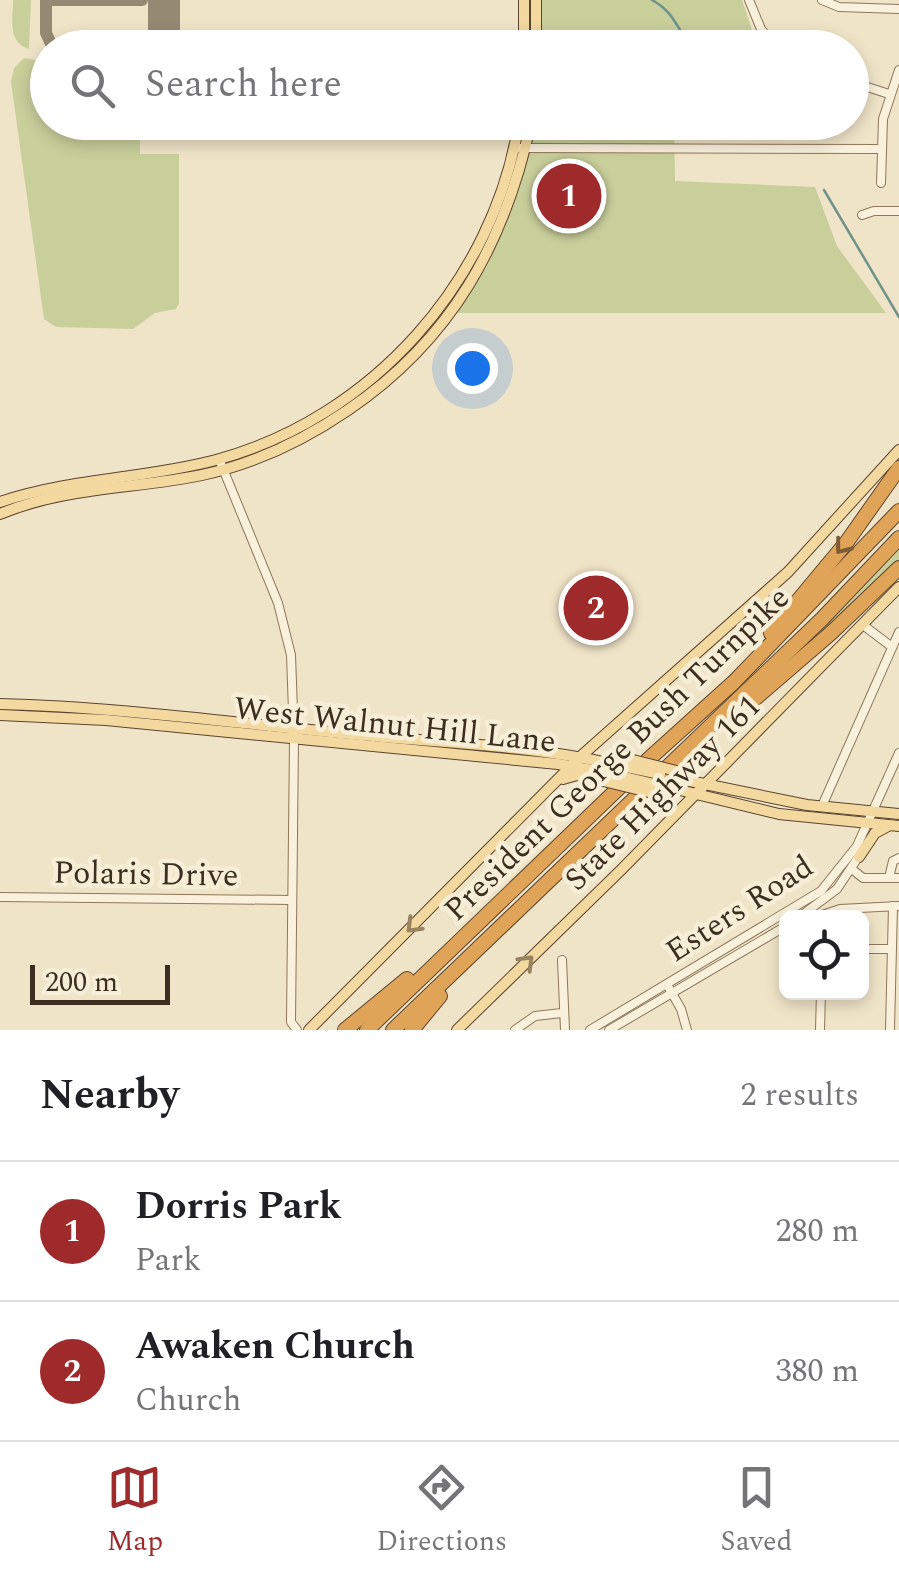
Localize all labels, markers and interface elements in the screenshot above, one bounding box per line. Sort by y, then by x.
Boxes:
search box [30,30,869,140]
text: Search here [145,56,342,114]
icon: search [65,58,120,113]
pin: 1 [536,158,602,234]
your location [447,343,498,394]
one-way arrow [836,536,854,554]
pin: 2 [564,570,628,646]
street label: President George Bush Turnpike [433,575,801,933]
street label: State Highway 161 [553,683,773,903]
street label: West Walnut Hill Lane [231,684,558,767]
street label: Esters Road [656,843,824,976]
street label: Polaris Drive [53,848,239,901]
map controls [779,910,869,1000]
button: locate [779,910,869,1000]
one-way arrow [407,915,425,933]
one-way arrow [515,955,533,973]
scale bar [30,960,170,1004]
text: 200 m [45,961,118,1004]
text: Nearby [40,1064,179,1127]
text: 2 results [740,1071,859,1120]
text: Dorris Park [135,1178,342,1236]
text: 1 [64,1207,81,1256]
text: 280 m [775,1207,859,1256]
text: Park [135,1236,201,1285]
text: Awaken Church [135,1318,415,1376]
text: 2 [64,1347,81,1396]
text: 380 m [775,1347,859,1396]
text: Church [135,1376,241,1425]
tab: Map [107,1460,163,1563]
tab: Directions [376,1460,507,1563]
tab: Saved [721,1460,792,1563]

